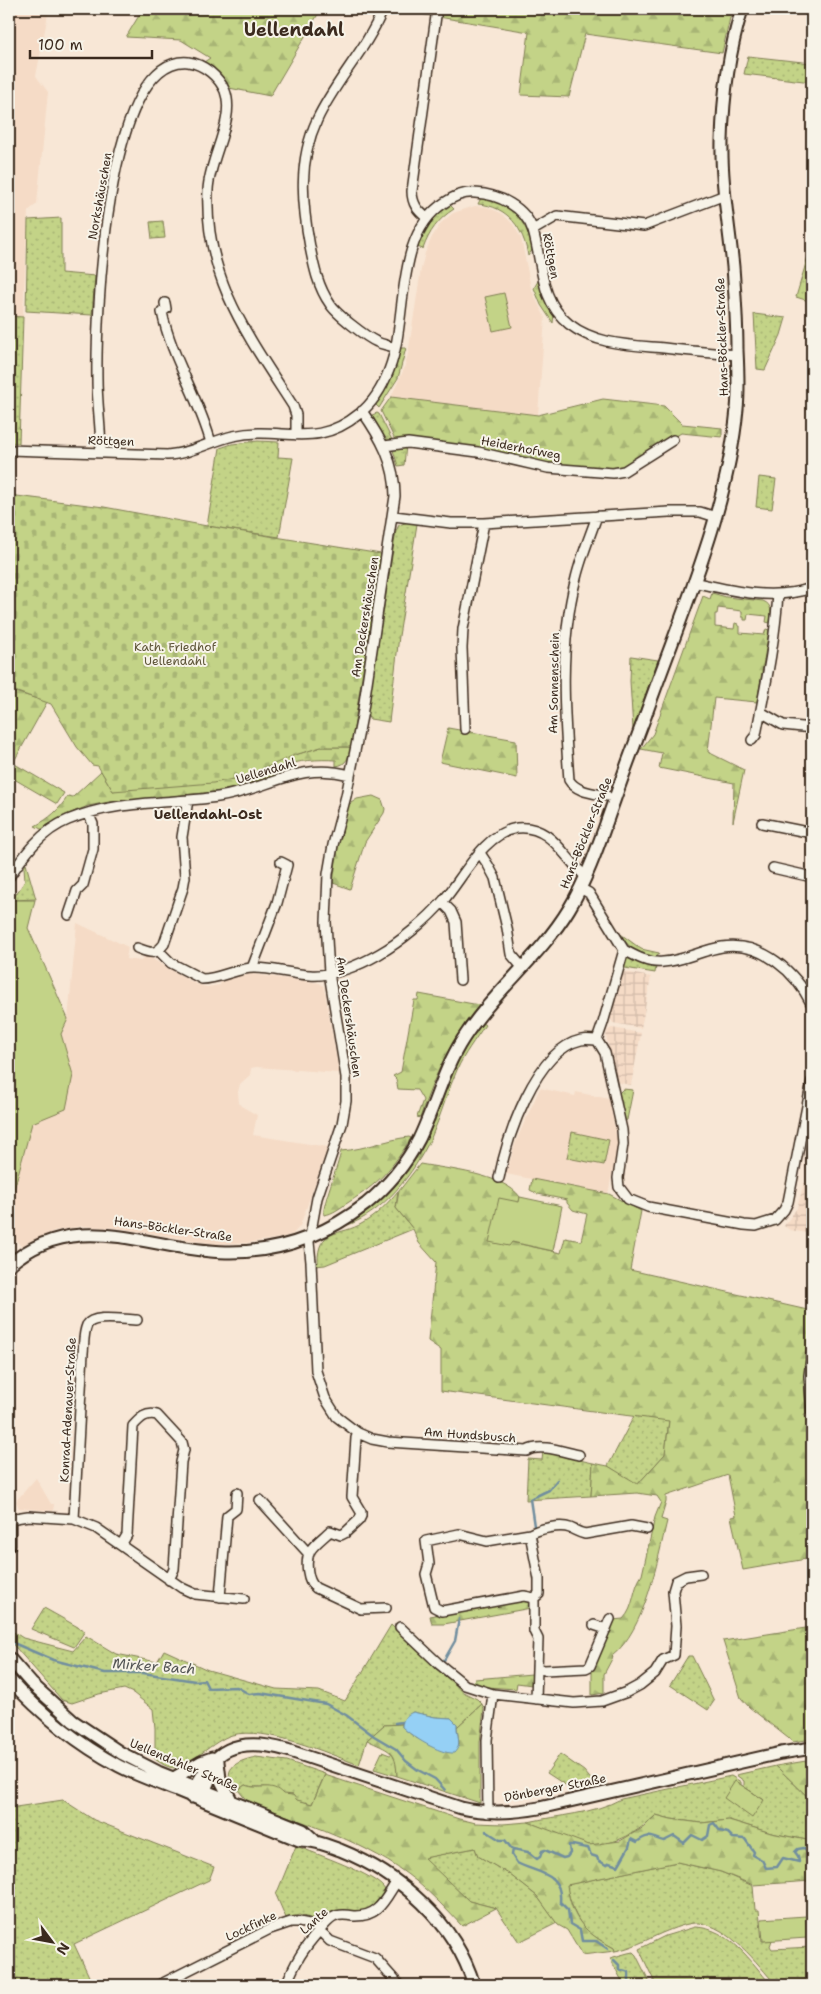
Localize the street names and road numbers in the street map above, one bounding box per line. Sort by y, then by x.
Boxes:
street label: Norkshäuschen [84,151,116,241]
street label: Röttgen [539,232,563,280]
street label: Hans-Böckler-Straße [712,277,732,397]
street label: Röttgen [88,432,134,450]
street label: Heiderhofweg [480,432,562,464]
street label: Am Deckershäuschen [348,556,382,678]
street label: Am Sonnenschein [545,632,563,734]
street label: Uellendahl [234,754,298,788]
street label: Hans-Böckler-Straße [556,775,616,891]
street label: Am Deckershäuschen [333,956,365,1078]
street label: Hans-Böckler-Straße [113,1213,233,1245]
street label: Konrad-Adenauer-Straße [56,1337,80,1483]
street label: Am Hundsbusch [423,1424,517,1446]
street label: Uellendahler Straße [127,1735,241,1795]
street label: Dönberger Straße [503,1770,608,1806]
street label: Lante [296,1904,332,1938]
street label: Lockfinke [223,1907,279,1945]

